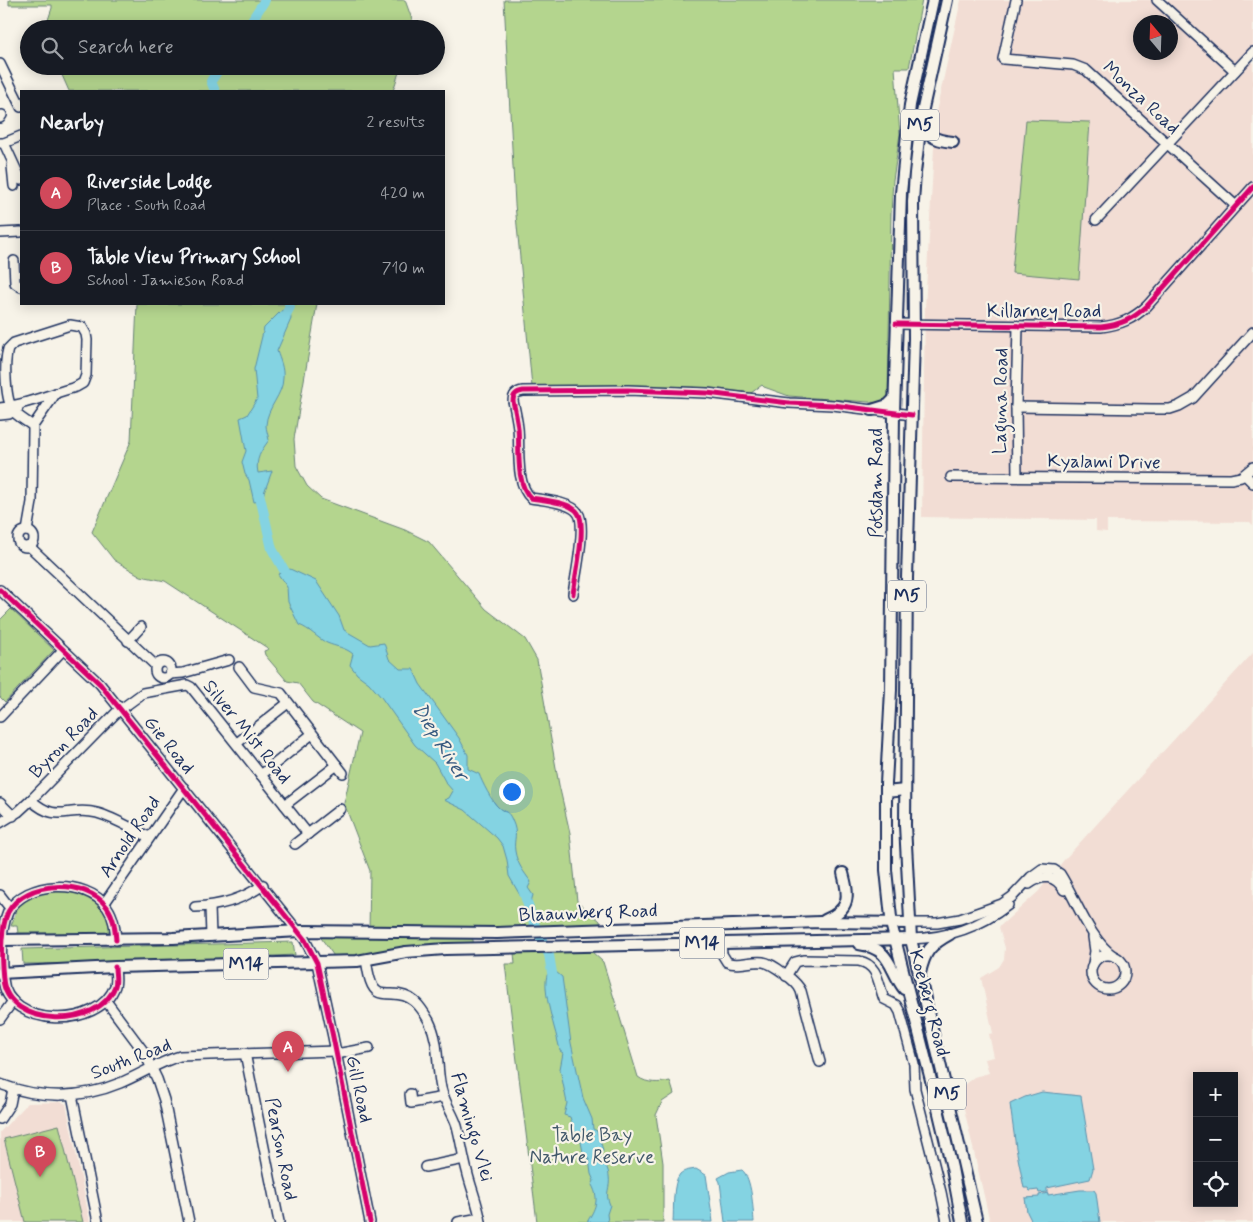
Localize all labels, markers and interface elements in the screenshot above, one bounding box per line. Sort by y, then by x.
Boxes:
north arrow [1133,15,1178,60]
search box [20,20,445,75]
icon: search [38,34,66,62]
text: Search here [78,35,174,60]
street label: Monza Road [1097,56,1185,140]
text: Nearby [40,109,104,137]
road number: M5 [901,110,939,140]
text: 2 results [367,112,425,133]
text: Riverside Lodge [87,170,212,195]
text: A [51,183,61,204]
text: 420 m [381,183,425,204]
text: Place · South Road [87,195,206,216]
text: Table View Primary School [87,245,301,270]
text: B [51,258,61,279]
text: 710 m [382,258,425,279]
text: School · Jamieson Road [87,270,244,291]
street label: Killarney Road [987,299,1101,324]
street label: Laguna Road [988,348,1017,454]
street label: Potsdam Road [864,428,889,538]
street label: Kyalami Drive [1047,449,1161,475]
road number: M5 [888,580,926,612]
street label: Silver Mist Road [197,675,297,789]
water label: Diep River [406,698,476,788]
street label: Byron Road [24,702,104,784]
street label: Gie Road [138,711,200,779]
your location [499,779,525,805]
street label: Arnold Road [94,791,166,883]
street label: Blaauwberg Road [518,898,658,931]
road number: M14 [680,928,724,958]
street label: Koeberg Road [900,947,955,1060]
road number: M14 [224,949,268,980]
pin: A [272,1031,304,1072]
street label: South Road [87,1032,175,1086]
street label: Gill Road [340,1053,378,1125]
street label: Flamingo Vlei [442,1069,500,1185]
map controls [1193,1072,1238,1207]
button: + [1193,1072,1238,1117]
road number: M5 [928,1078,966,1110]
street label: Pearson Road [259,1096,303,1202]
button: − [1193,1117,1238,1162]
park label: Table Bay Nature Reserve [530,1123,654,1170]
pin: B [24,1136,56,1177]
button: locate [1193,1162,1238,1207]

